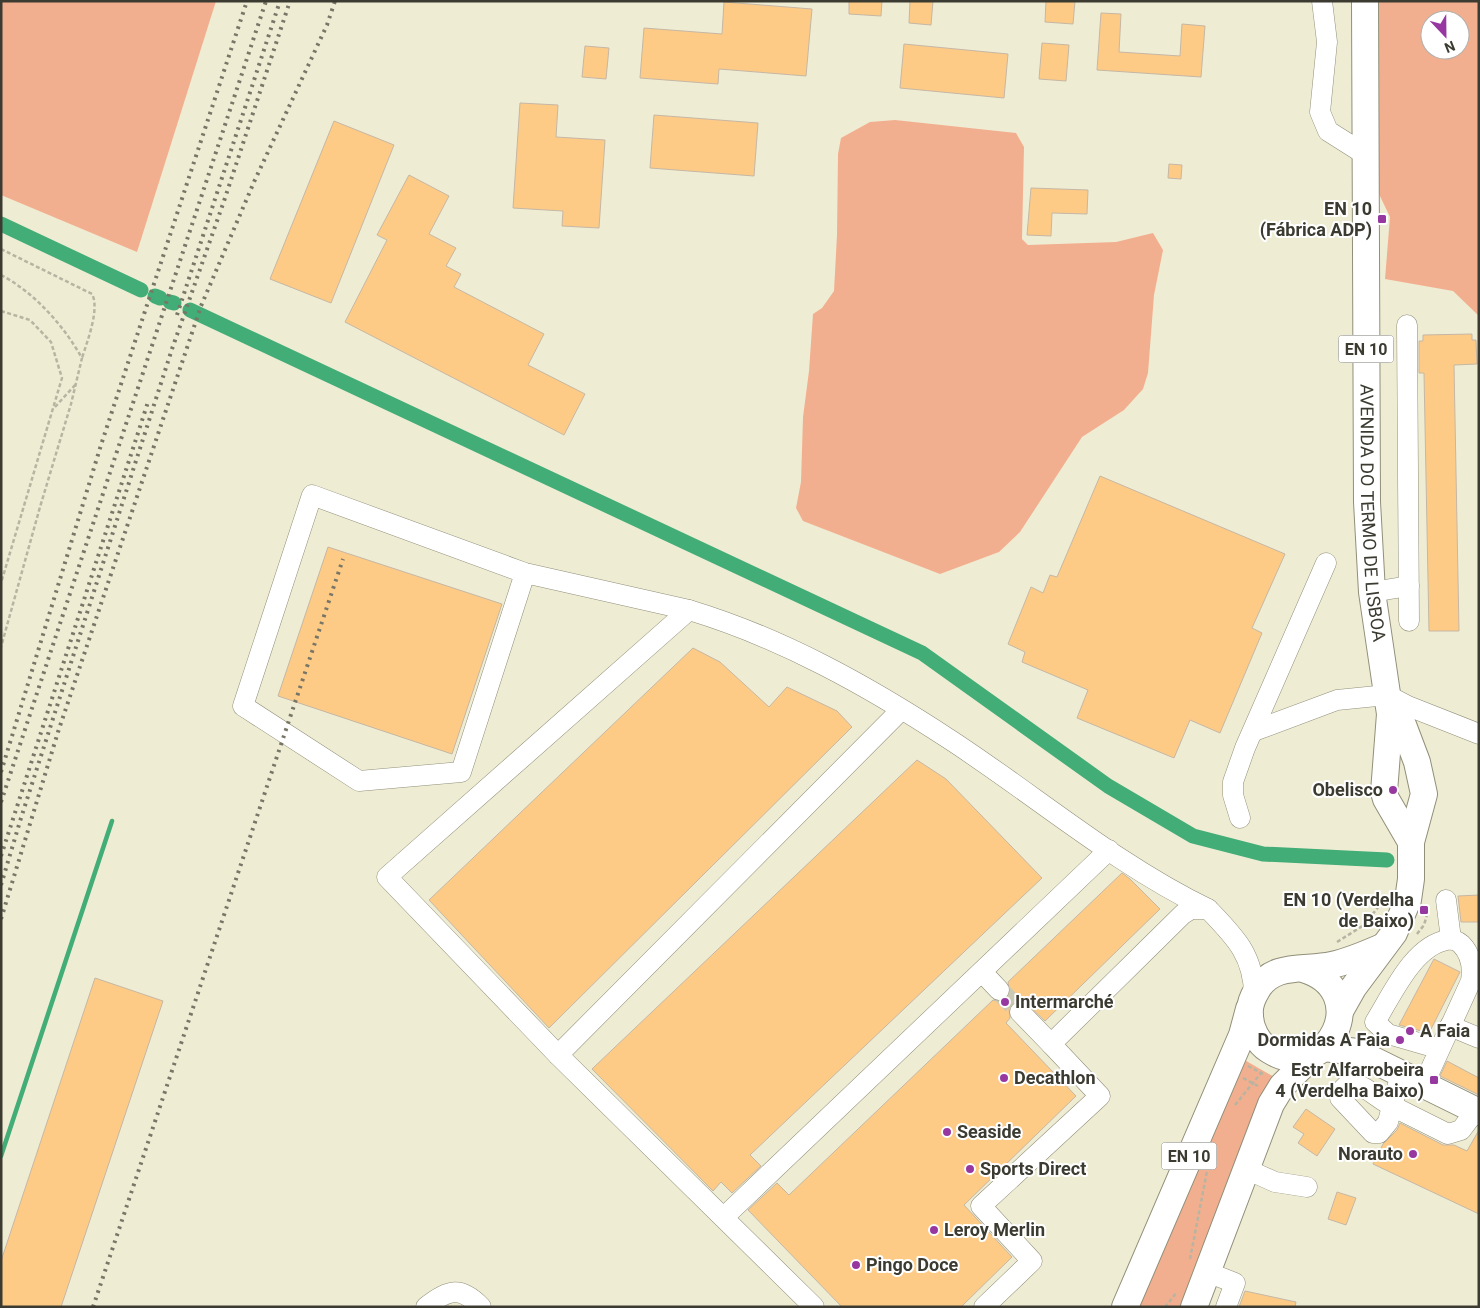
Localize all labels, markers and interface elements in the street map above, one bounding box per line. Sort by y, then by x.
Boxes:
north arrow [1420,10,1470,60]
text: N [1442,38,1457,56]
place label: EN 10 (Fábrica ADP) [1260,198,1372,241]
marker: EN 10 (Fábrica ADP) [1376,213,1388,225]
road number: EN 10 [1338,336,1394,362]
street label: AVENIDA DO TERMO DE LISBOA [1357,384,1390,643]
place label: Obelisco [1312,779,1383,800]
marker: Obelisco [1387,784,1399,796]
place label: EN 10 (Verdelha de Baixo) [1283,889,1414,932]
marker: EN 10 (Verdelha de Baixo) [1418,904,1430,916]
place label: Intermarché [1015,991,1114,1012]
marker: Intermarché [999,996,1011,1008]
place label: A Faia [1420,1020,1471,1041]
marker: A Faia [1404,1025,1416,1037]
place label: Dormidas A Faia [1258,1029,1390,1050]
marker: Dormidas A Faia [1394,1034,1406,1046]
place label: Estr Alfarrobeira 4 (Verdelha Baixo) [1275,1059,1424,1102]
place label: Decathlon [1014,1067,1096,1088]
marker: Decathlon [998,1072,1010,1084]
marker: Estr Alfarrobeira 4 (Verdelha Baixo) [1428,1074,1440,1086]
place label: Seaside [957,1121,1022,1142]
marker: Seaside [941,1126,953,1138]
road number: EN 10 [1162,1142,1216,1170]
place label: Norauto [1338,1143,1403,1164]
marker: Norauto [1407,1148,1419,1160]
place label: Sports Direct [980,1158,1086,1179]
marker: Sports Direct [964,1163,976,1175]
place label: Leroy Merlin [944,1219,1045,1240]
marker: Leroy Merlin [928,1224,940,1236]
place label: Pingo Doce [866,1254,959,1275]
marker: Pingo Doce [850,1259,862,1271]

